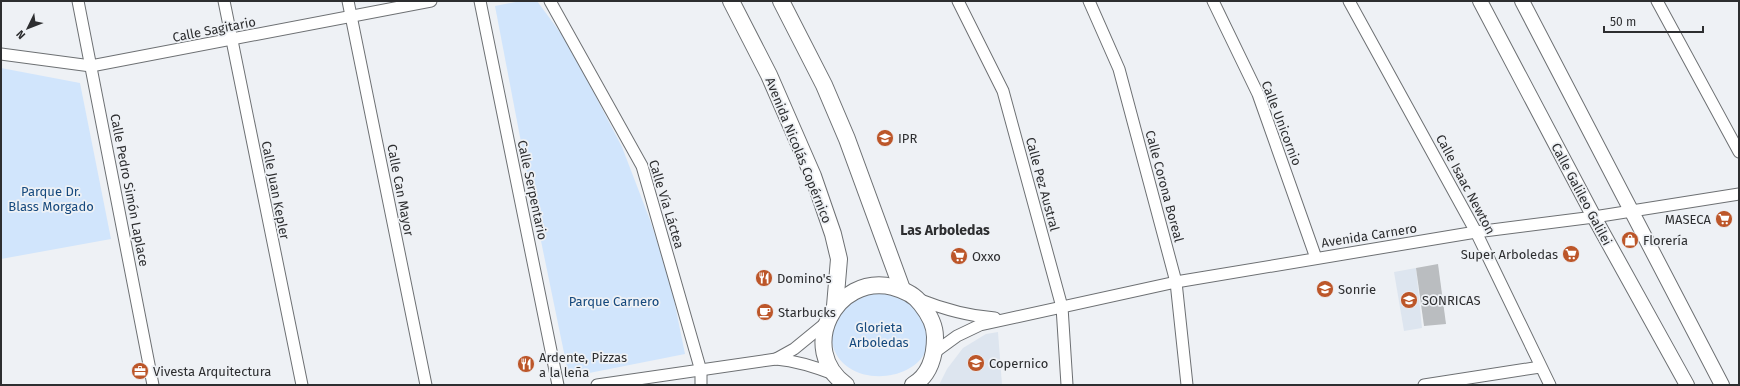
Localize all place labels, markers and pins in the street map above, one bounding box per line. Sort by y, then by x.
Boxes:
school or university icon: IPR [875,128,895,148]
place label: IPR [898,131,917,146]
supermarket icon: MASECA [1714,209,1734,229]
place label: MASECA [1665,212,1712,227]
shop icon: Florería [1620,230,1640,250]
place label: Florería [1643,233,1688,248]
supermarket icon: Super Arboledas [1561,244,1581,264]
supermarket icon: Oxxo [949,246,969,266]
place label: Super Arboledas [1461,247,1558,262]
place label: Oxxo [972,249,1001,264]
restaurant icon: Domino's [754,268,774,288]
place label: Domino's [777,271,832,286]
school or university icon: Sonrie [1315,279,1335,299]
place label: Sonrie [1338,282,1376,297]
school or university icon: SONRICAS [1399,290,1419,310]
place label: SONRICAS [1422,293,1480,308]
cafe icon: Starbucks [755,302,775,322]
place label: Starbucks [778,305,836,320]
place label: Ardente, Pizzas a la leña [539,350,627,380]
school or university icon: Copernico [966,353,986,373]
restaurant icon: Ardente, Pizzas a la leña [516,354,536,374]
place label: Copernico [989,356,1048,371]
office icon: Vivesta Arquitectura [130,361,150,381]
place label: Vivesta Arquitectura [153,364,271,379]

